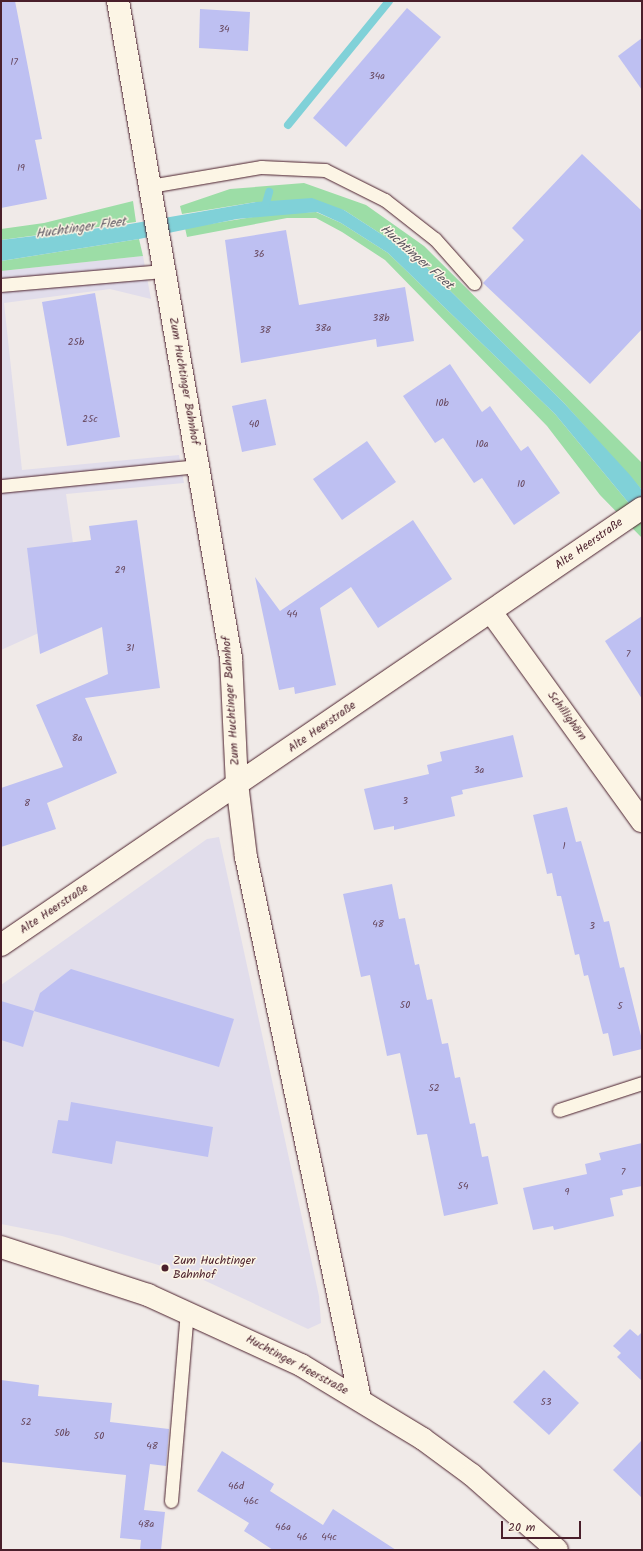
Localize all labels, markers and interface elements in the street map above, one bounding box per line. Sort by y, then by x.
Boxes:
house number: 34 [218,24,230,36]
house number: 17 [10,57,18,69]
house number: 34a [369,71,385,83]
house number: 19 [17,163,25,175]
water label: Huchtinger Fleet [35,215,127,243]
water label: Huchtinger Fleet [377,222,455,294]
house number: 36 [253,249,265,261]
house number: 38b [373,313,389,325]
street label: Zum Huchtinger Bahnhof [166,316,202,446]
house number: 38a [315,323,331,335]
house number: 38 [259,325,271,337]
house number: 25b [68,337,84,349]
house number: 10b [435,398,449,410]
house number: 25c [82,414,98,426]
house number: 40 [249,419,259,431]
house number: 10a [476,439,488,451]
house number: 10 [517,479,525,491]
street label: Alte Heerstraße [552,515,626,573]
house number: 29 [115,565,125,577]
house number: 44 [286,609,298,621]
street label: Zum Huchtinger Bahnhof [219,636,243,766]
house number: 31 [126,643,134,655]
house number: 7 [626,649,630,661]
street label: Schillighörn [544,688,590,744]
street label: Alte Heerstraße [285,698,359,756]
house number: 8a [72,733,82,745]
house number: 3a [474,765,484,777]
house number: 3 [402,796,408,808]
house number: 8 [24,798,30,810]
house number: 1 [562,841,566,853]
street label: Alte Heerstraße [17,881,91,937]
house number: 48 [372,919,384,931]
house number: 3 [589,921,595,933]
house number: 50 [400,1000,410,1012]
house number: 5 [617,1001,623,1013]
house number: 52 [428,1083,440,1095]
house number: 7 [621,1167,625,1179]
house number: 54 [458,1181,468,1193]
house number: 9 [565,1187,569,1199]
place label: Zum Huchtinger Bahnhof [173,1254,255,1282]
marker: Zum Huchtinger Bahnhof [160,1263,170,1273]
street label: Huchtinger Heerstraße [243,1332,351,1398]
house number: 53 [540,1397,552,1409]
house number: 52 [20,1417,32,1429]
house number: 50b [54,1428,70,1440]
house number: 50 [94,1431,104,1443]
house number: 48 [146,1441,158,1453]
house number: 46d [228,1481,244,1493]
house number: 46c [243,1496,259,1508]
scale bar [503,1513,583,1539]
text: 20 m [508,1518,535,1537]
house number: 48a [138,1519,154,1531]
house number: 46a [275,1522,291,1534]
house number: 46 [296,1532,308,1544]
house number: 44c [321,1532,337,1544]

